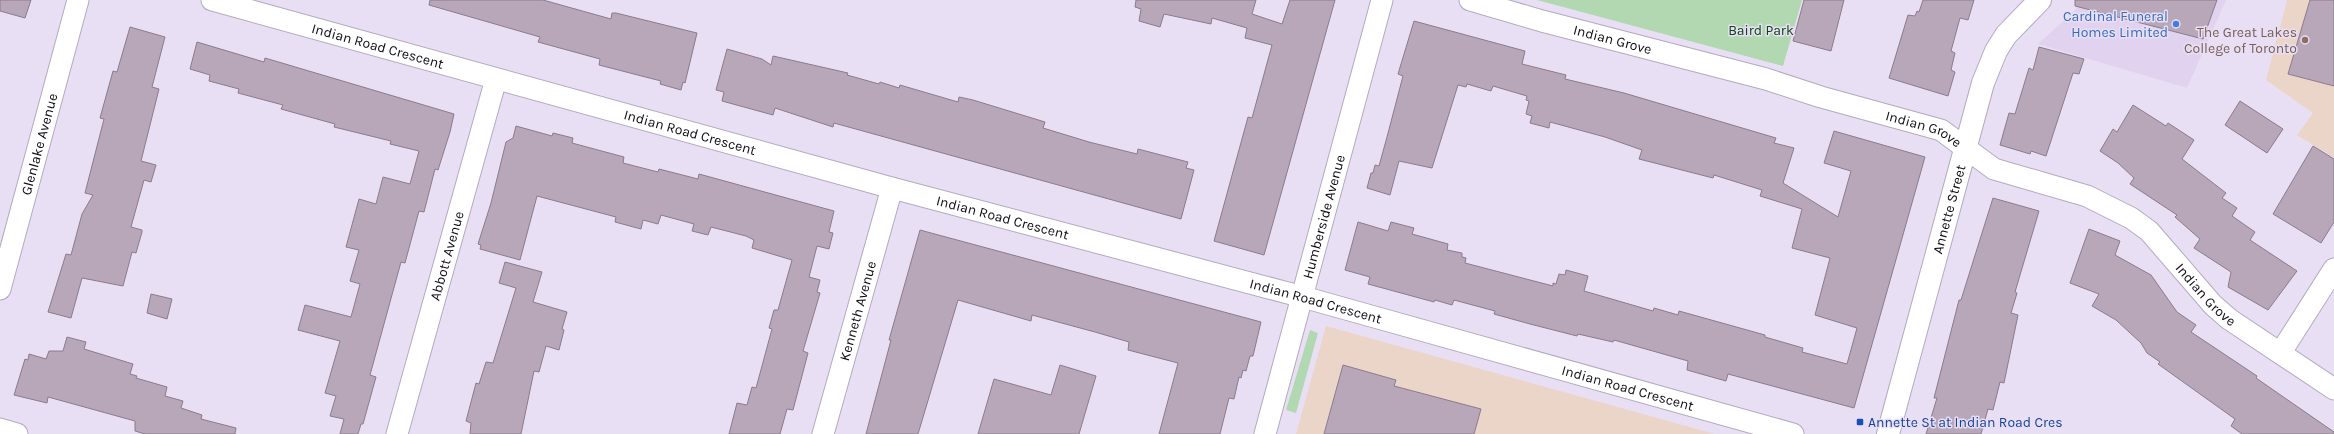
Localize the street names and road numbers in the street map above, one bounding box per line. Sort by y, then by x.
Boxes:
street label: Indian Road Crescent [310,20,446,73]
street label: Indian Grove [1572,21,1654,58]
street label: Glenlake Avenue [18,92,61,197]
street label: Indian Road Crescent [622,106,758,159]
street label: Indian Grove [1884,107,1965,151]
street label: Humberside Avenue [1299,153,1349,281]
street label: Annette Street [1929,163,1970,256]
street label: Indian Road Crescent [934,192,1071,244]
street label: Abbott Avenue [427,209,468,303]
street label: Kenneth Avenue [836,259,880,363]
street label: Indian Grove [2172,260,2239,330]
street label: Indian Road Crescent [1248,275,1384,328]
street label: Indian Road Crescent [1560,362,1696,415]

